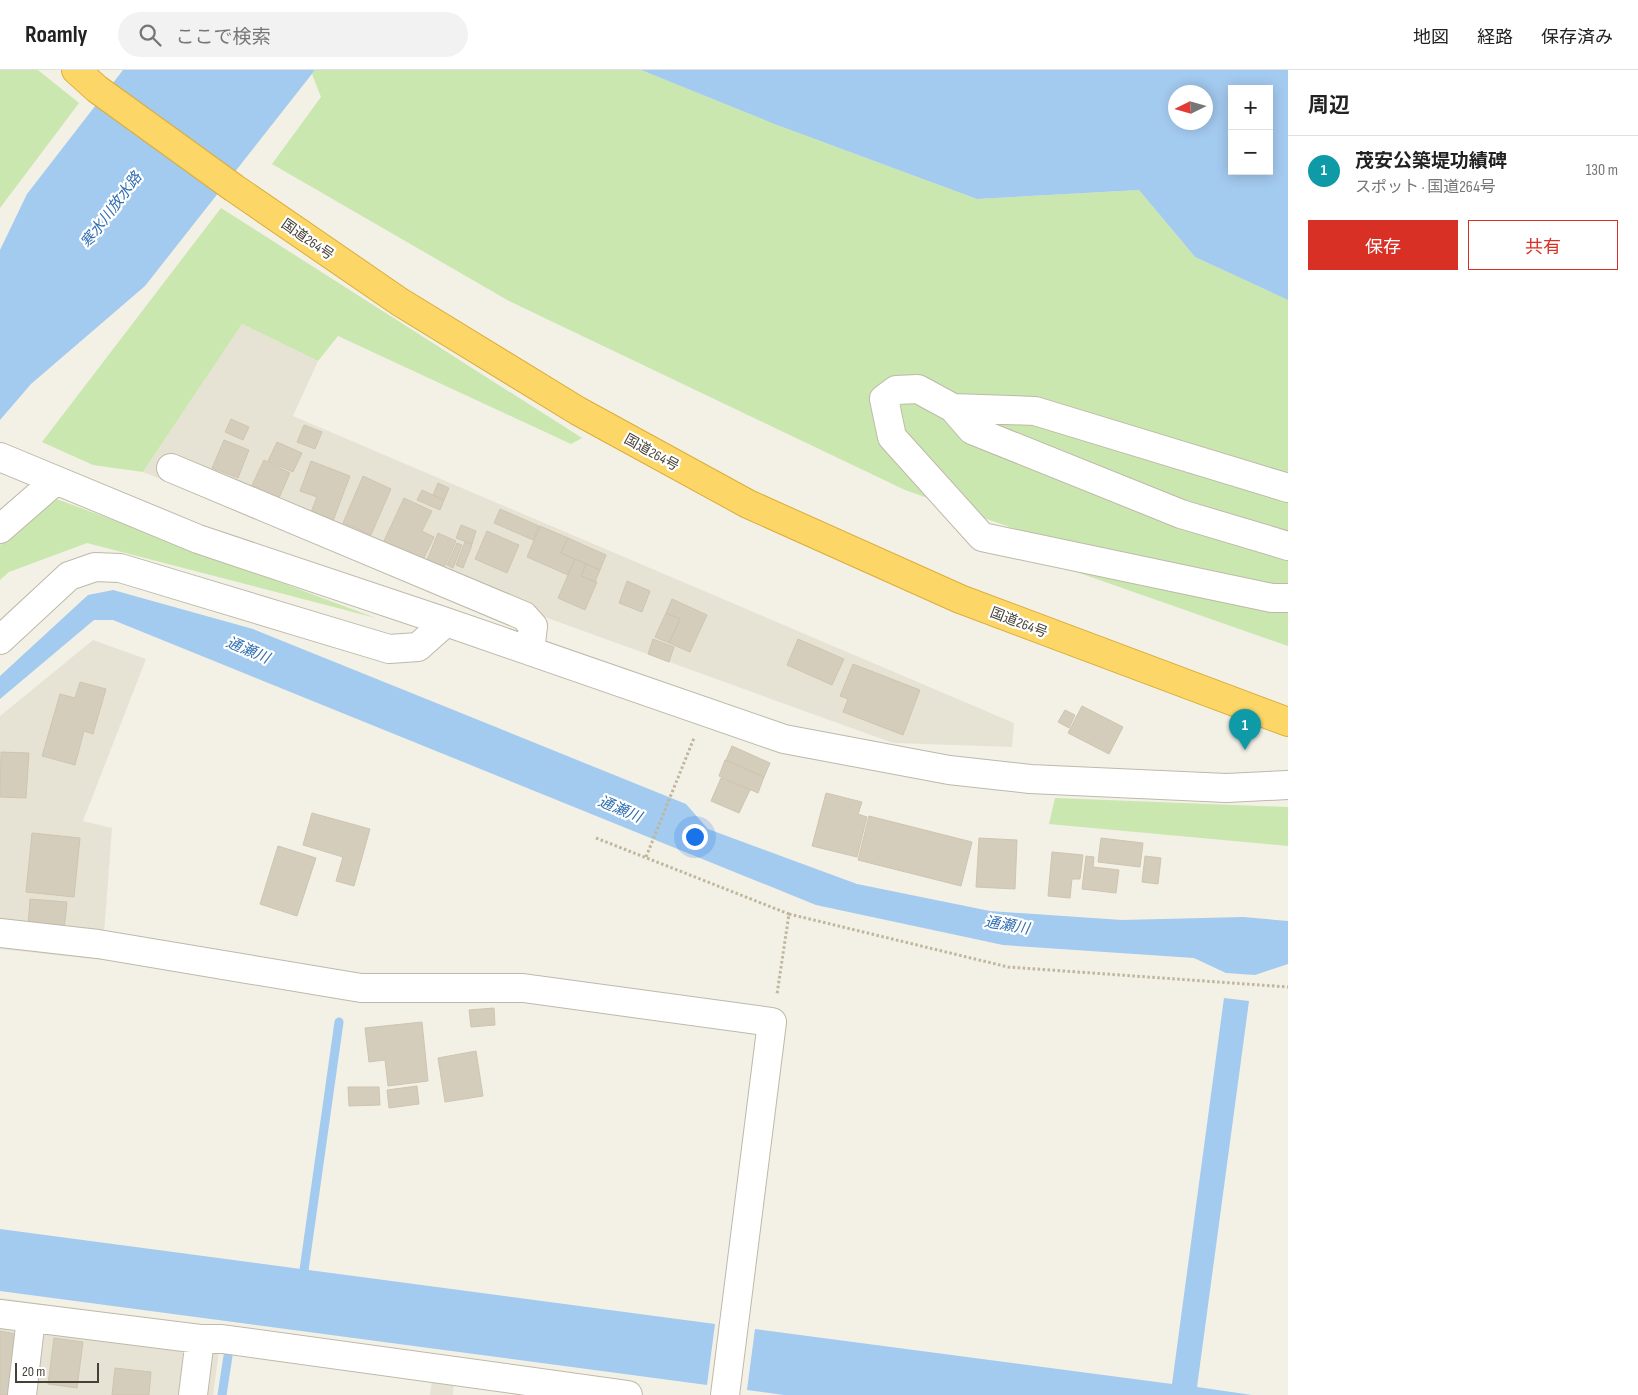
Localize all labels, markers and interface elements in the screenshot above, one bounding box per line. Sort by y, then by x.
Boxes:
search box [118,12,468,57]
text: Roamly [25,20,88,49]
icon: search [136,21,164,49]
text: ここで検索 [176,26,271,49]
text: 地図 [1413,27,1449,48]
text: 経路 [1477,27,1513,48]
text: 保存済み [1541,27,1613,48]
north arrow [1168,85,1213,130]
map controls [1228,85,1273,175]
button: + [1228,85,1273,130]
text: 周辺 [1308,93,1350,118]
button: − [1228,130,1273,175]
text: 茂安公築堤功績碑 [1355,150,1507,173]
text: 1 [1321,161,1327,180]
text: 130 m [1586,161,1618,180]
water label: 寒水川放水路 [77,167,147,252]
text: スポット · 国道264号 [1355,178,1496,197]
street label: 国道264号 [278,215,337,264]
button: 保存 [1308,220,1458,270]
button: 共有 [1468,220,1618,270]
street label: 国道264号 [621,430,682,474]
street label: 国道264号 [988,604,1050,641]
water label: 通瀬川 [223,633,274,669]
pin: 1 [1229,709,1261,750]
water label: 通瀬川 [595,792,646,828]
your location [682,824,708,850]
water label: 通瀬川 [983,912,1033,939]
scale bar [15,1360,99,1383]
text: 20 m [22,1363,45,1380]

